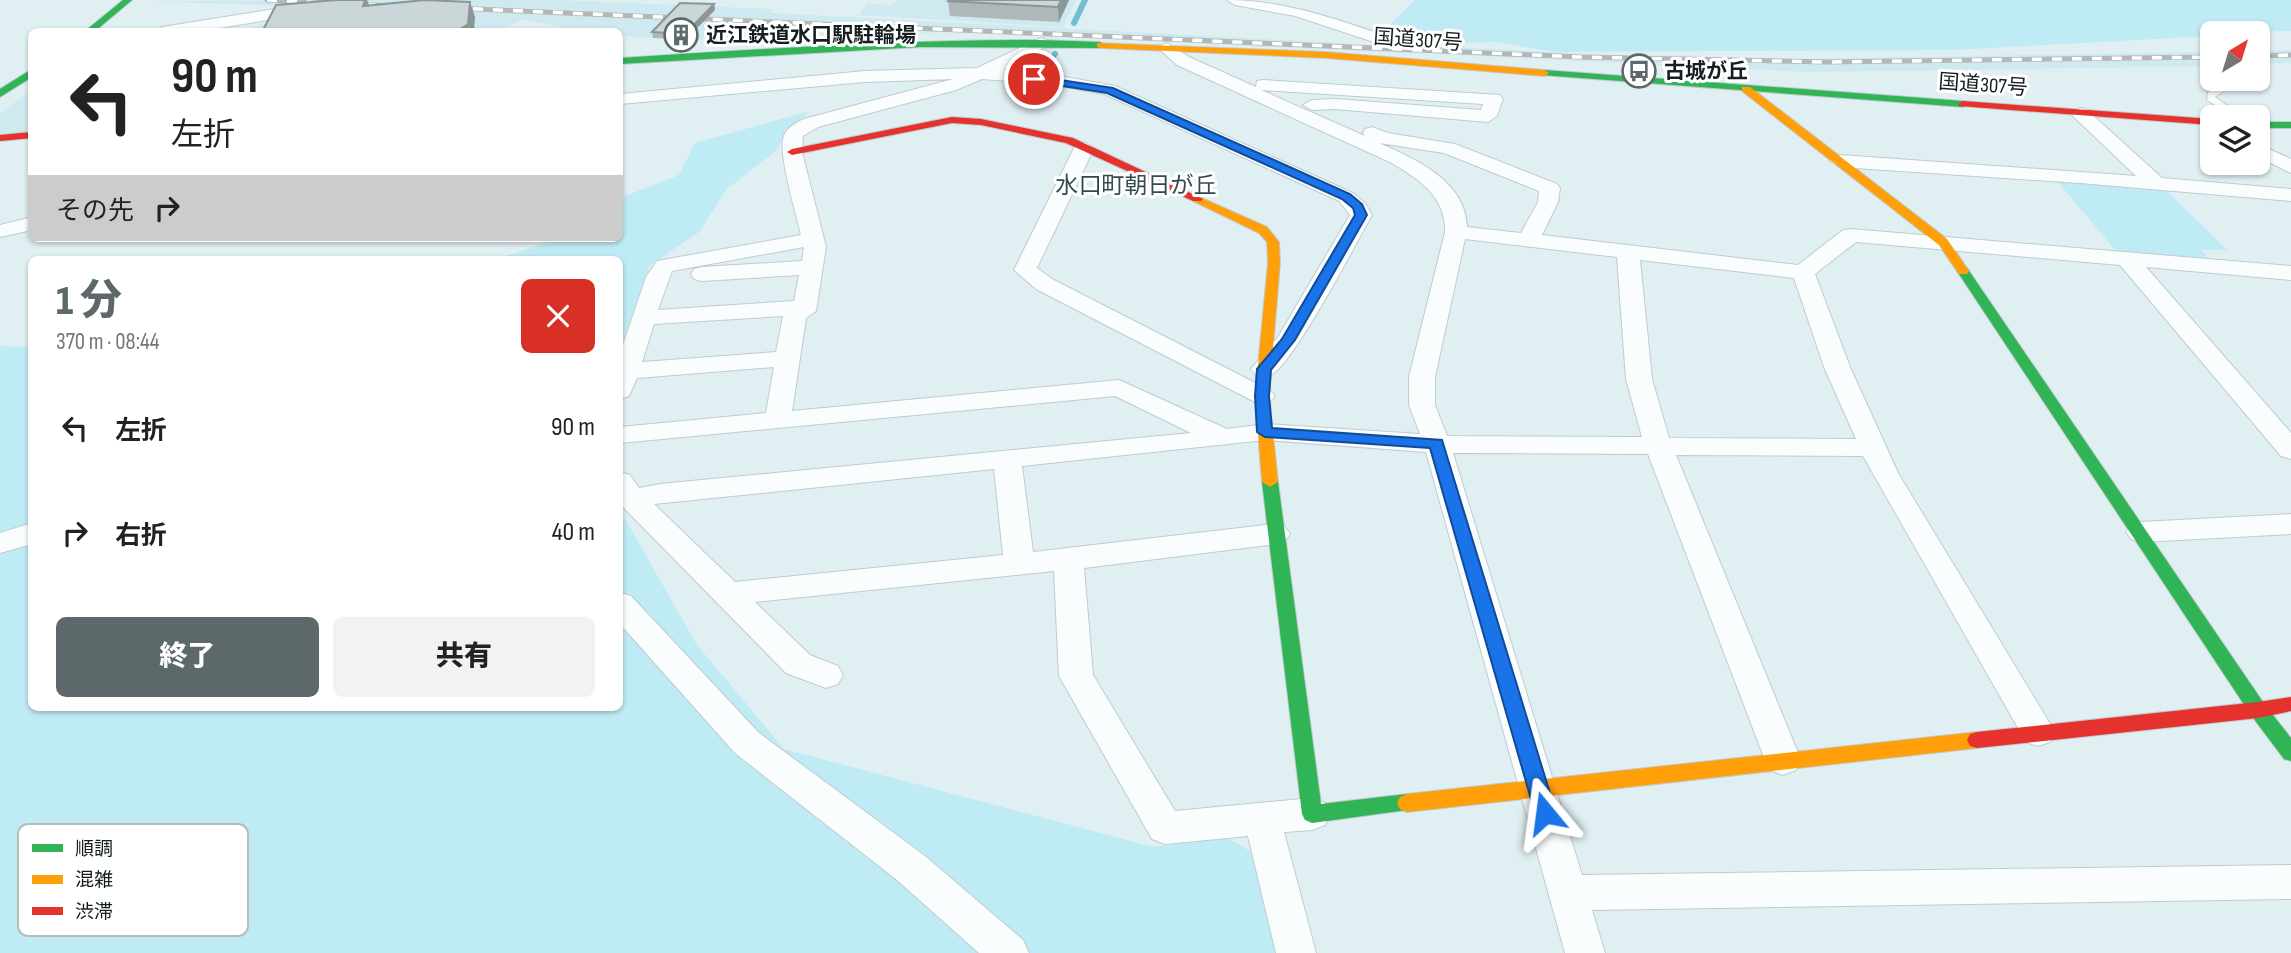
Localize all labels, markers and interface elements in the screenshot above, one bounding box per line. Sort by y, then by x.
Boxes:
building icon: 近江鉄道水口駅駐輪場 [662,16,700,54]
north arrow [2200,21,2270,91]
map controls [2200,21,2270,175]
place label: 近江鉄道水口駅駐輪場 [706,23,916,48]
street label: 国道307号 [1372,24,1464,56]
text: 90 m [171,48,258,107]
pin [1004,49,1064,109]
bus stop icon: 古城が丘 [1620,52,1658,90]
icon: left [56,56,147,147]
place label: 古城が丘 [1664,59,1748,84]
icon: arrive [1015,60,1053,98]
street label: 国道307号 [1937,69,2029,101]
button: layers [2200,105,2270,175]
text: 左折 [171,116,235,155]
district label: 水口町朝日が丘 [1056,172,1217,200]
icon: right [148,189,186,227]
text: その先 [56,196,134,227]
text: 1 分 [56,276,122,327]
button: close [521,279,595,353]
text: 370 m · 08:44 [56,328,159,356]
icon: left [56,409,94,447]
text: 90 m [551,412,595,443]
text: 左折 [115,416,167,447]
icon: right [56,514,94,552]
text: 40 m [552,517,595,548]
text: 右折 [115,521,167,552]
button: 終了 [56,617,319,697]
button: 共有 [333,617,595,697]
position arrow [1508,776,1582,850]
legend [18,824,248,936]
text: 順調 [75,838,113,861]
text: 混雑 [75,869,113,892]
text: 渋滞 [75,901,113,924]

